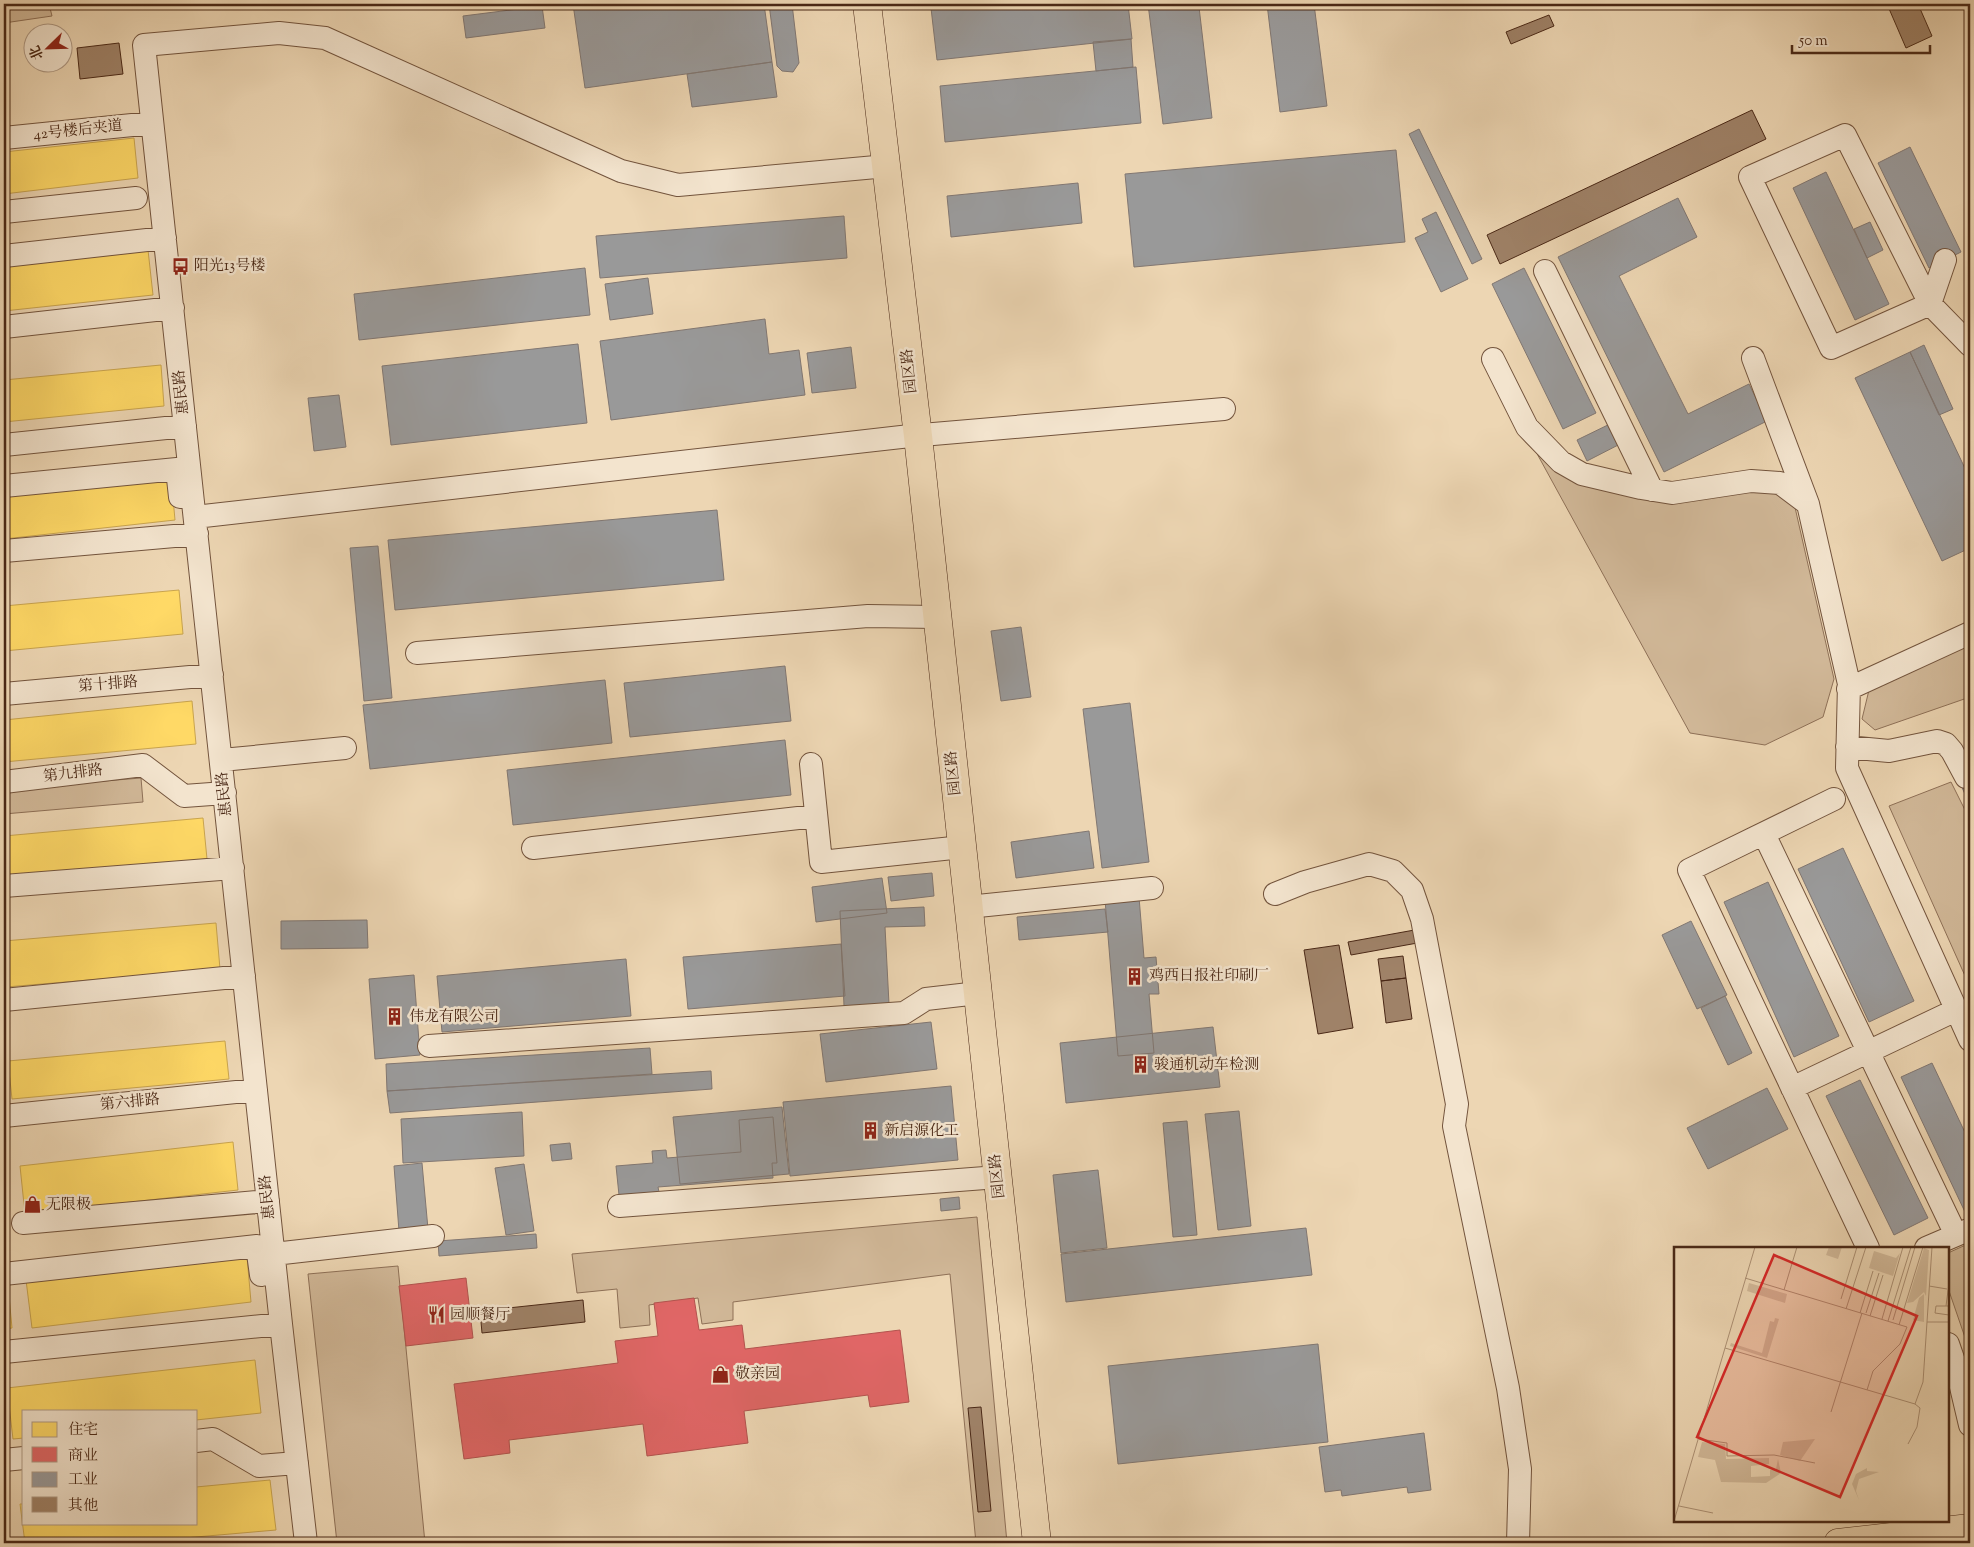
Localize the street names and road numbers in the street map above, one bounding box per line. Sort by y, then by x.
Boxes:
street label: 42号楼后夹道 [32,116,124,146]
street label: 园区路 [897,348,923,394]
street label: 惠民路 [169,369,195,415]
street label: 第十排路 [77,672,139,698]
street label: 园区路 [941,750,967,796]
street label: 第九排路 [42,760,104,788]
street label: 惠民路 [212,771,238,817]
street label: 第六排路 [99,1089,161,1117]
street label: 园区路 [985,1153,1011,1199]
street label: 惠民路 [255,1174,281,1220]

